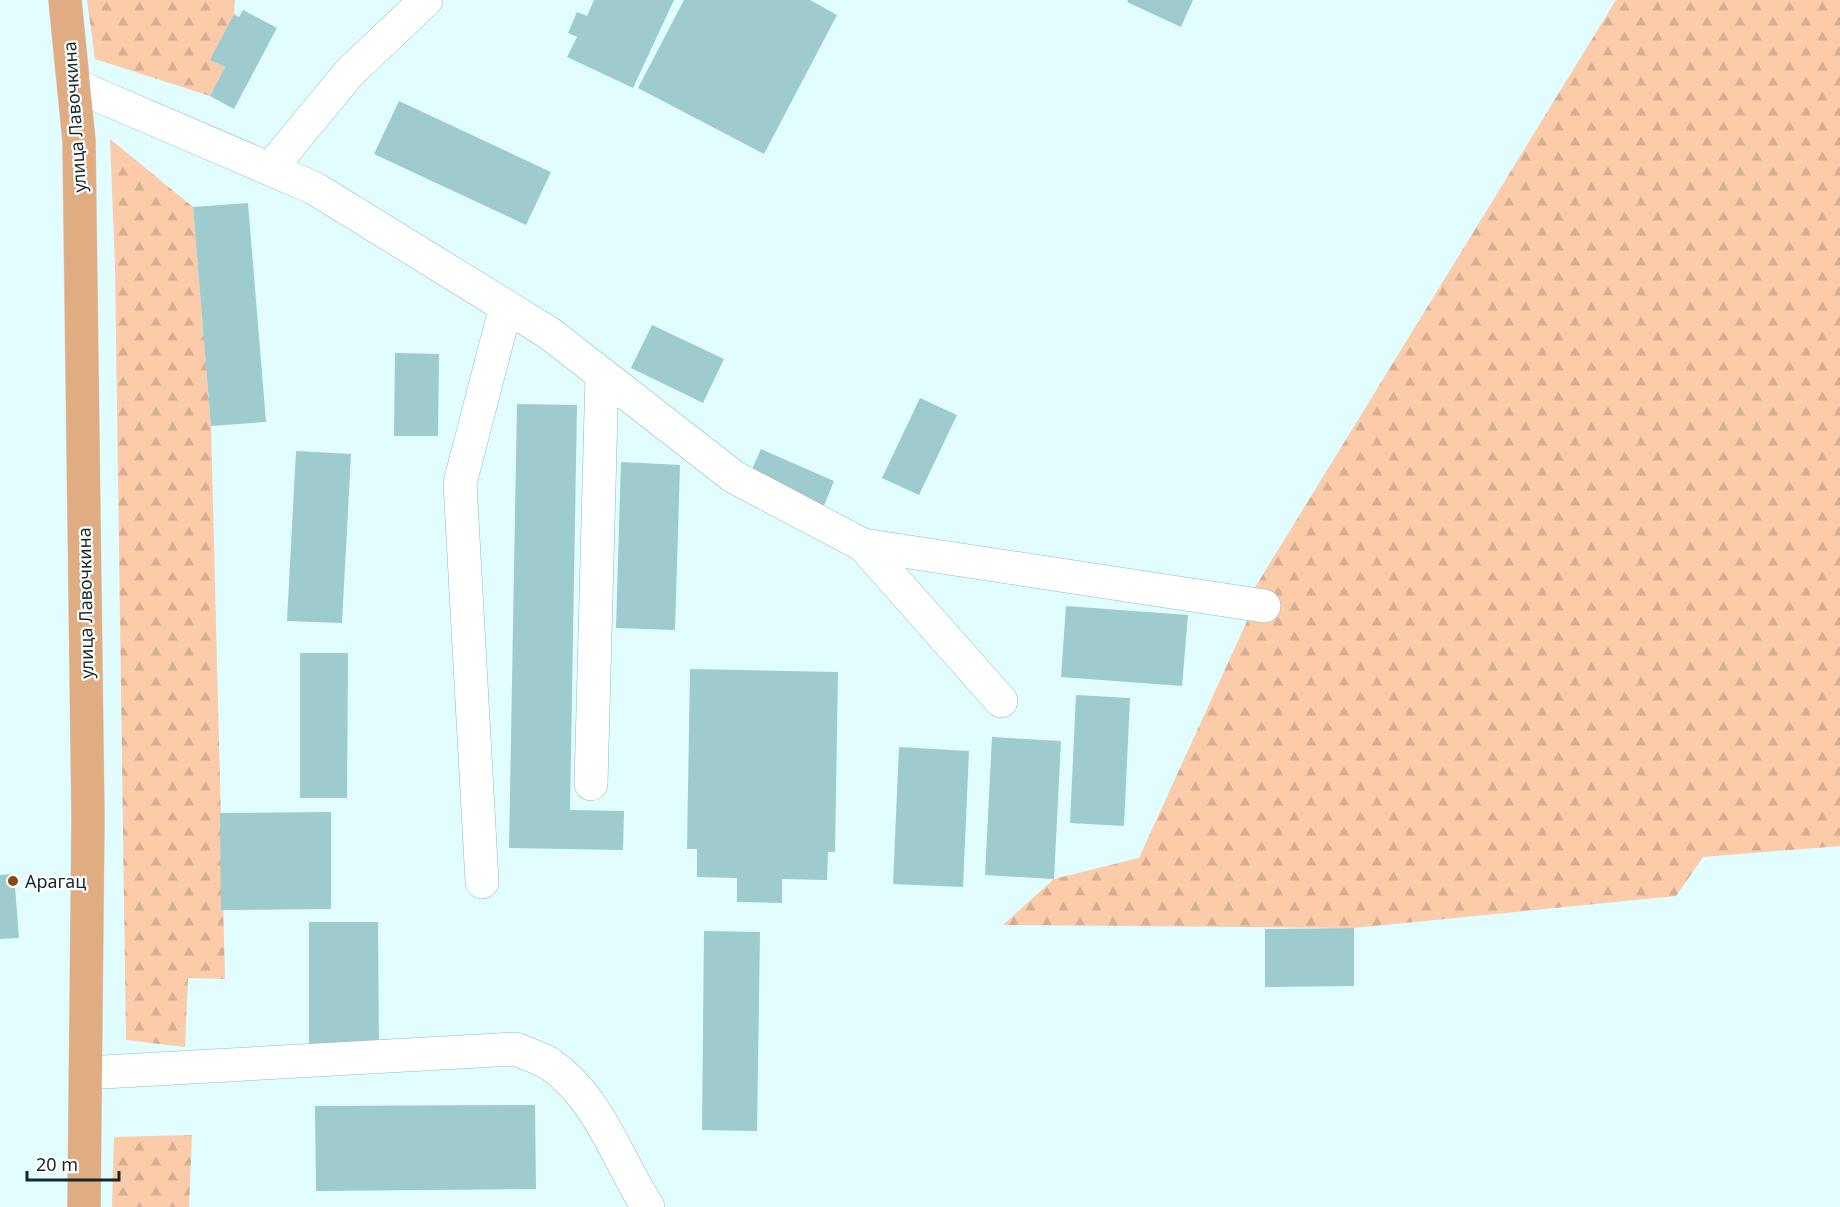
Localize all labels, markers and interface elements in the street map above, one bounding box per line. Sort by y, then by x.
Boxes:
street label: улица Лавочкина [57,41,91,193]
street label: улица Лавочкина [72,527,98,679]
place label: Арагац [25,869,86,893]
marker: Арагац [6,874,20,888]
scale bar [27,1144,118,1182]
text: 20 m [36,1152,78,1176]

